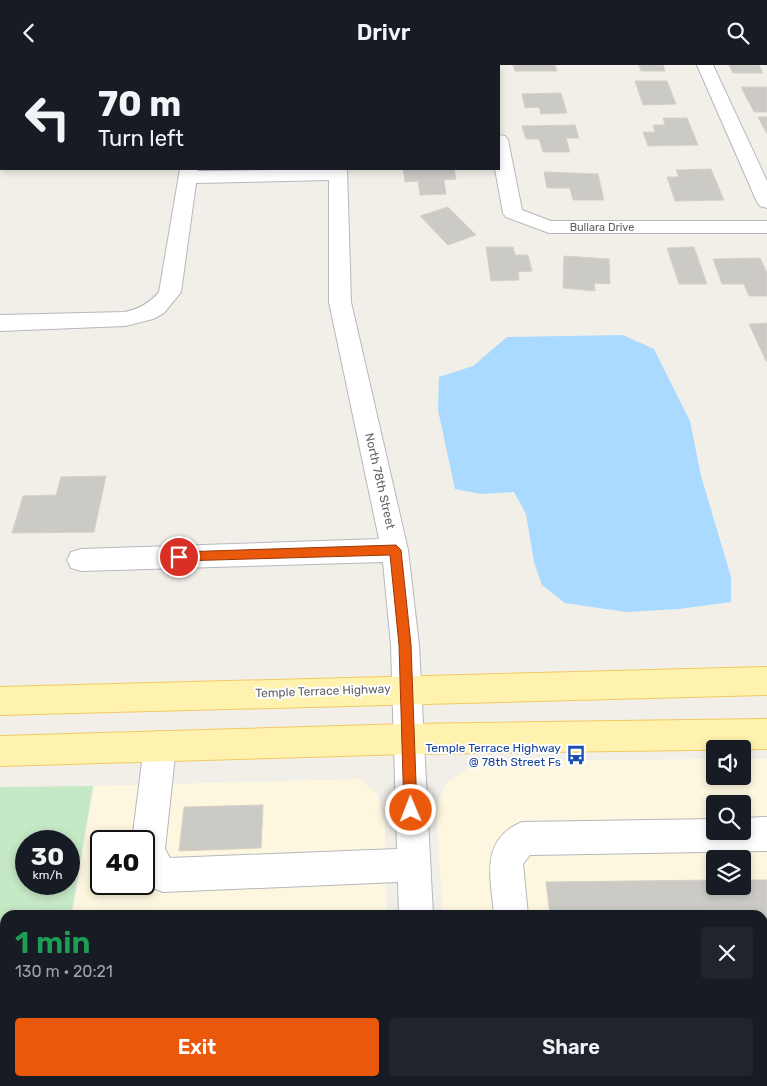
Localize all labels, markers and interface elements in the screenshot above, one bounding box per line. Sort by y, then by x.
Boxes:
icon: back [15,19,43,47]
text: Drivr [357,19,410,46]
icon: search [724,19,752,47]
text: 70 m [98,83,181,125]
icon: left [15,85,80,150]
text: Turn left [98,125,184,152]
street label: Bullara Drive [570,221,634,234]
street label: North 78th Street [362,432,398,531]
pin [158,536,200,578]
icon: arrive [165,543,193,571]
street label: Temple Terrace Highway [255,682,391,700]
map controls [706,740,751,895]
button: sound [706,740,751,785]
place label: Temple Terrace Highway @ 78th Street Fs [426,741,561,769]
bus stop icon: Temple Terrace Highway @ 78th Street Fs [565,744,587,766]
position arrow [384,783,436,835]
button: search [706,795,751,840]
speed limit sign: 40 [90,830,155,895]
text: 30 [31,842,64,871]
button: layers [706,850,751,895]
text: km/h [33,868,62,882]
text: 1 min [15,925,90,961]
button: close [701,927,753,979]
text: 130 m · 20:21 [15,962,113,981]
button: Exit [15,1018,379,1076]
button: Share [389,1018,753,1076]

